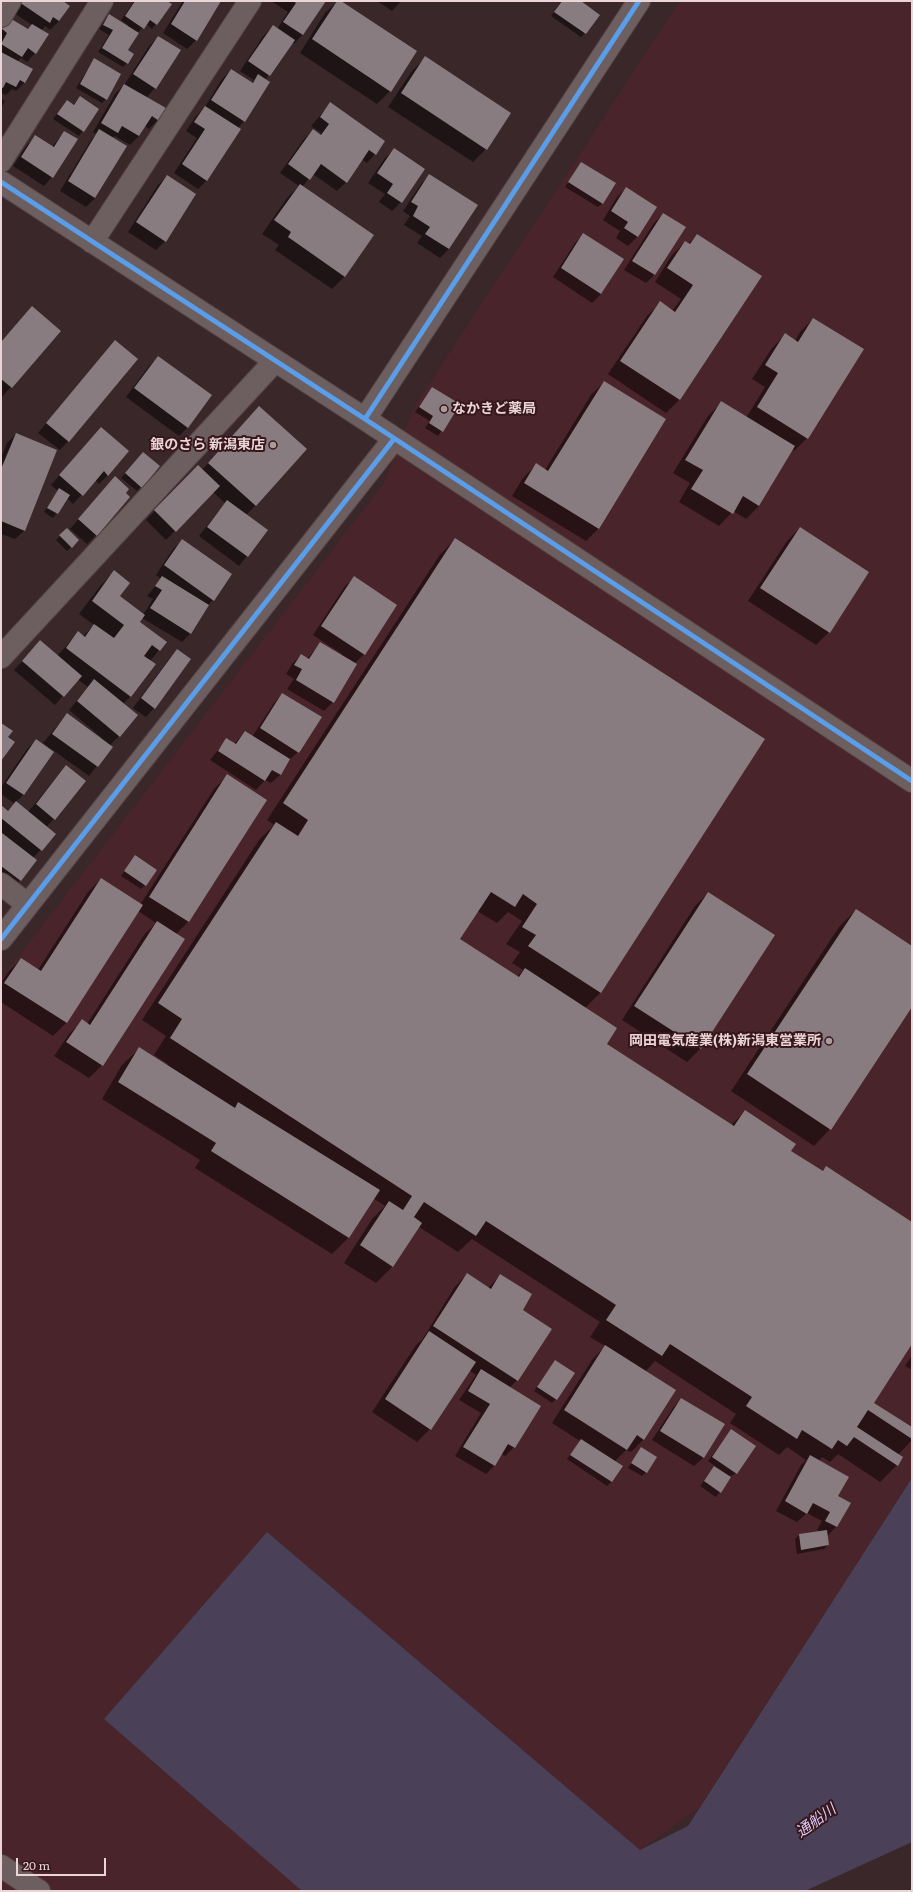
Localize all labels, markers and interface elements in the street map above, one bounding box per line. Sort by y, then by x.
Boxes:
place label: なかきど薬局 [452,401,536,417]
marker: なかきど薬局 [439,404,449,414]
place label: 銀のさら 新潟東店 [150,437,265,453]
marker: 銀のさら 新潟東店 [268,440,278,450]
place label: 岡田電気産業(株)新潟東営業所 [629,1033,821,1049]
marker: 岡田電気産業(株)新潟東営業所 [824,1036,834,1046]
water label: 通船川 [793,1800,839,1842]
scale bar [18,1850,108,1876]
text: 20 m [23,1856,50,1874]

